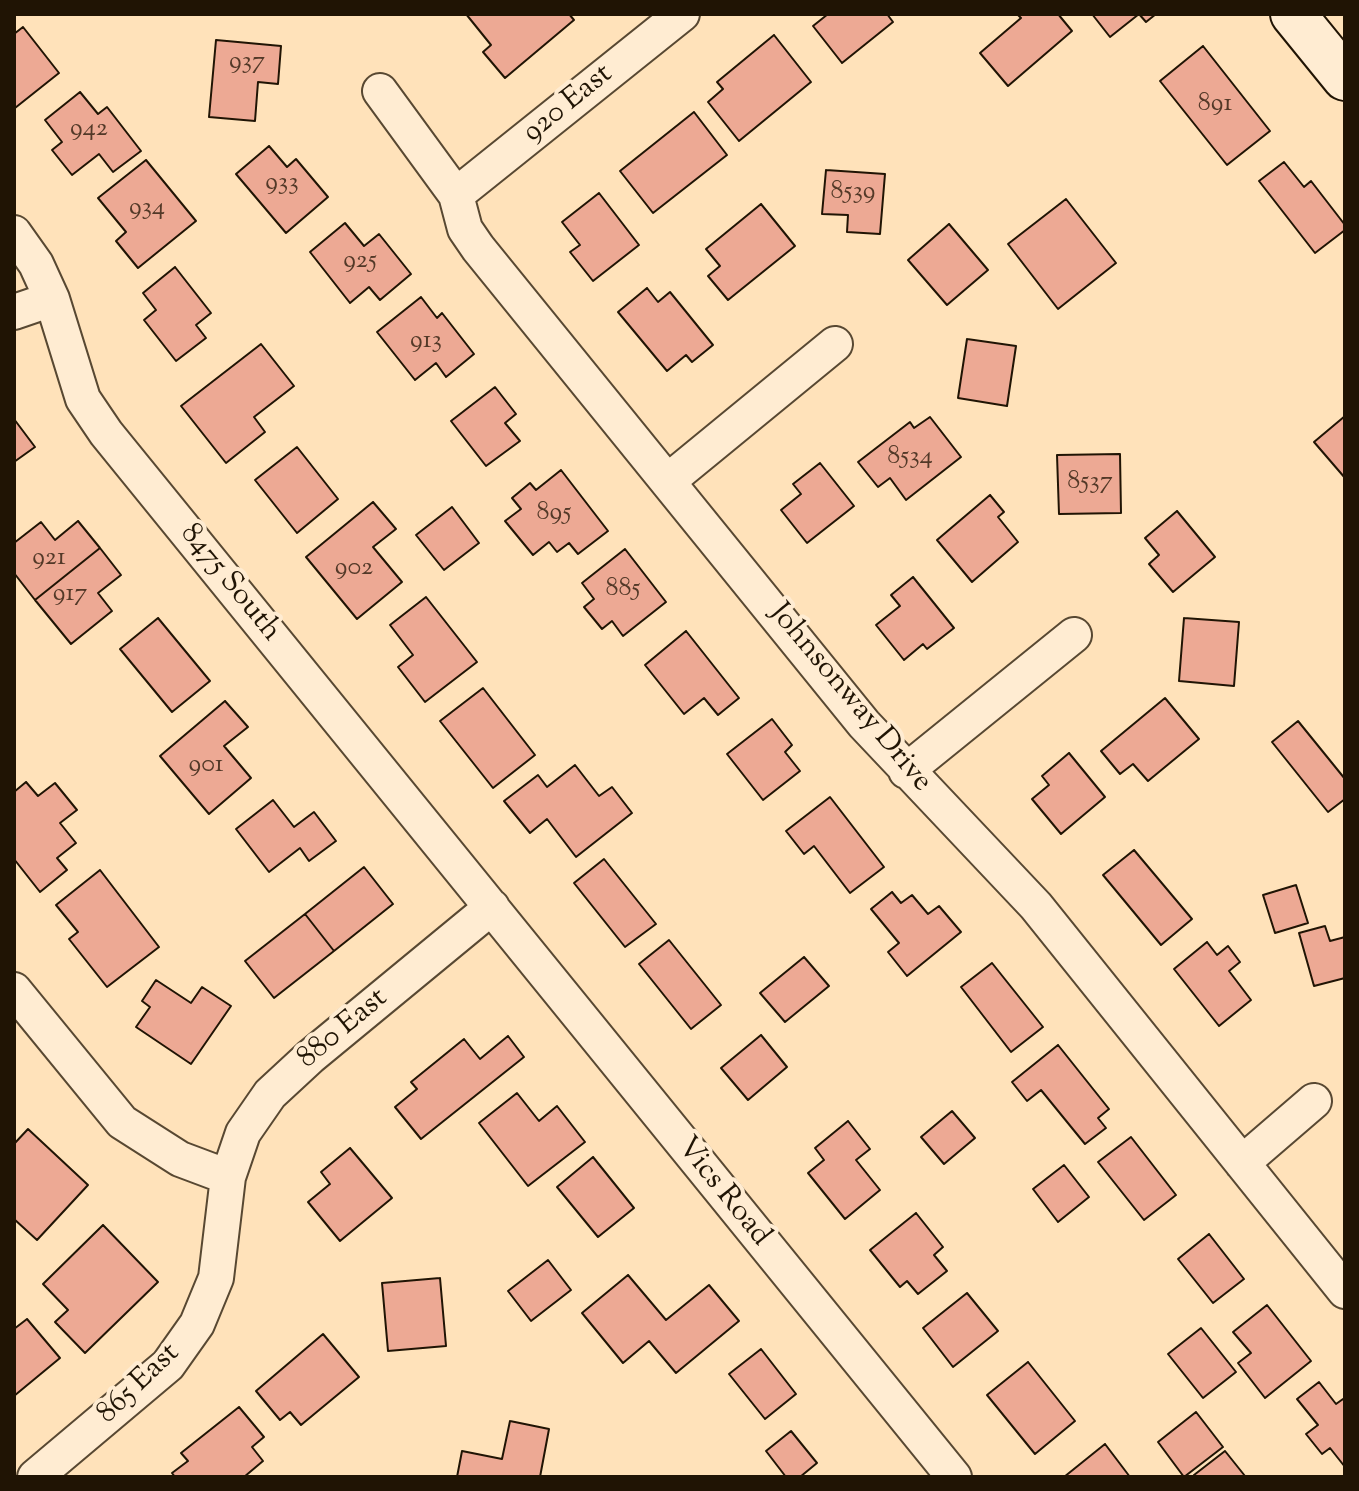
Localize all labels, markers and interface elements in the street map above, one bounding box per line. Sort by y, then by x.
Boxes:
house number: 937 [229,48,265,80]
street label: 920 East [517,58,621,152]
house number: 891 [1198,90,1232,122]
house number: 942 [70,115,108,147]
house number: 933 [265,169,299,201]
house number: 8539 [831,178,875,210]
house number: 934 [129,194,165,226]
house number: 925 [343,247,377,279]
house number: 913 [410,327,442,359]
house number: 8534 [887,443,933,475]
house number: 8537 [1067,468,1113,500]
house number: 895 [537,499,571,531]
street label: 8475 South [171,518,287,650]
house number: 921 [32,544,66,576]
house number: 902 [335,554,373,586]
house number: 885 [606,575,640,607]
house number: 917 [53,580,87,612]
street label: Johnsonway Drive [760,598,938,800]
house number: 901 [189,751,223,783]
street label: 880 East [292,982,396,1078]
street label: Vics Road [667,1131,777,1255]
street label: 865 East [91,1337,189,1433]

